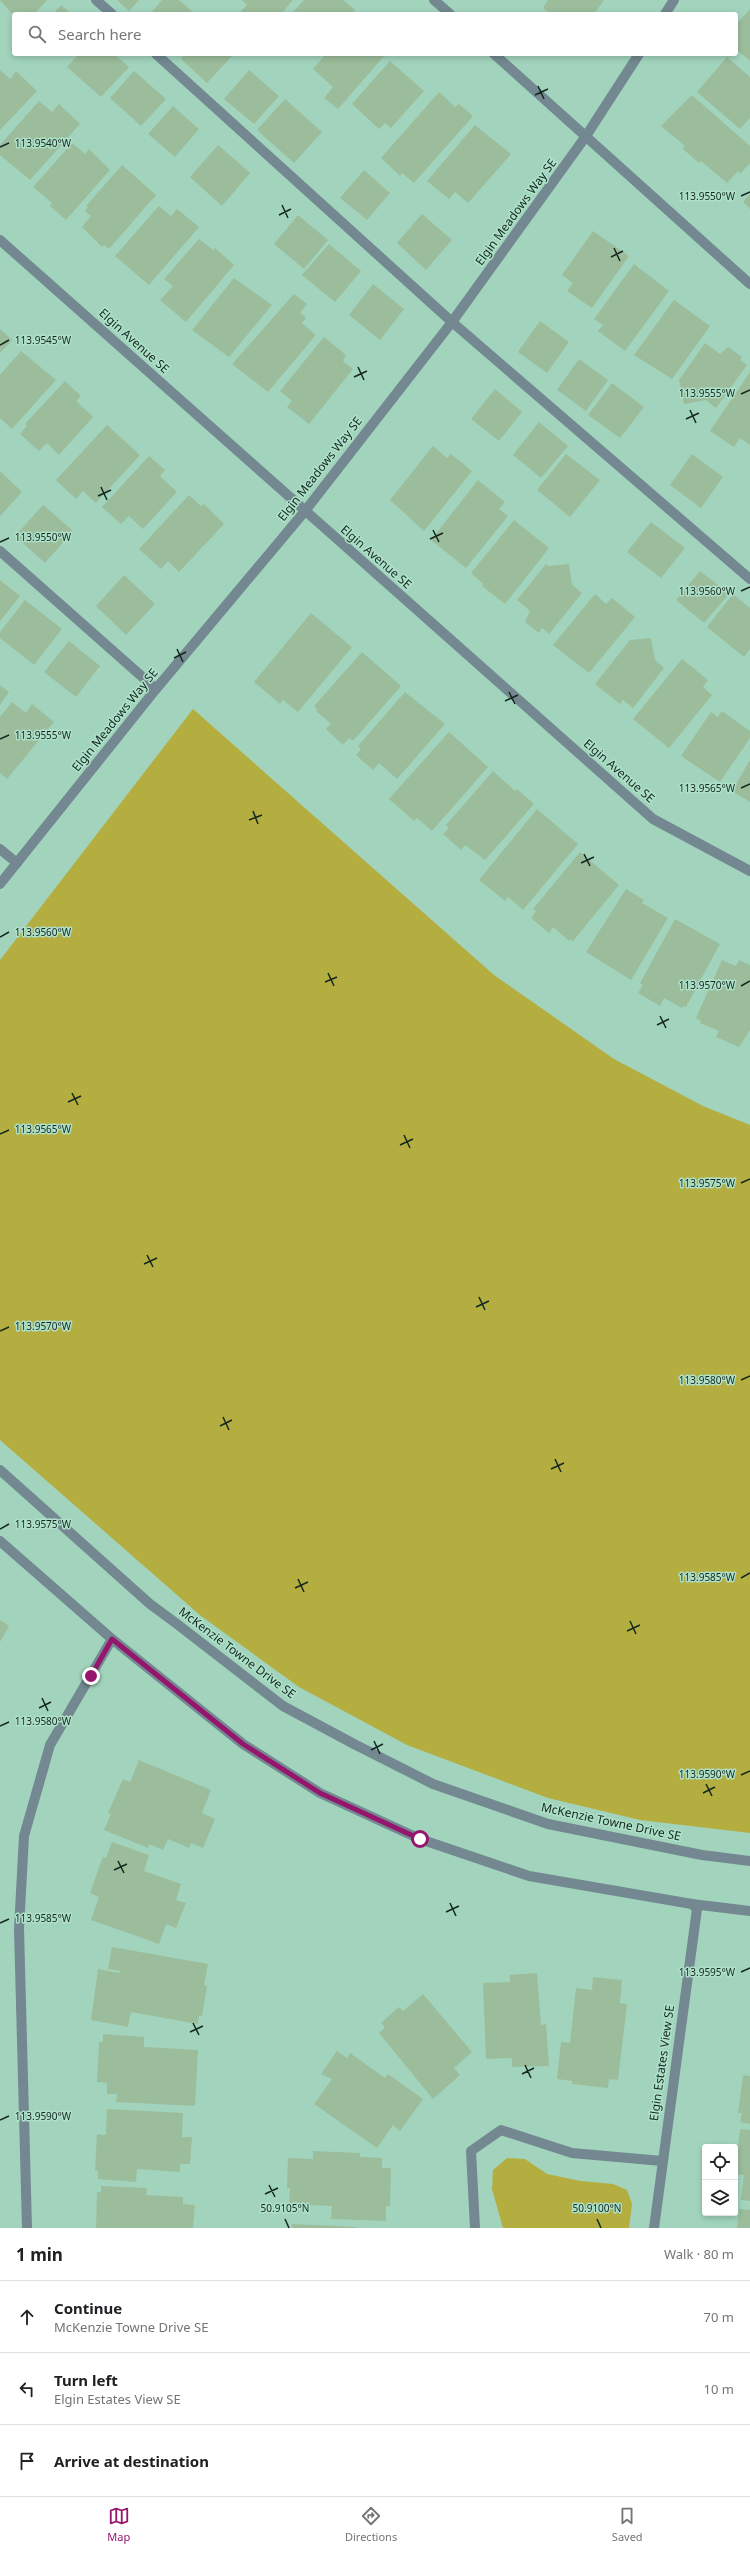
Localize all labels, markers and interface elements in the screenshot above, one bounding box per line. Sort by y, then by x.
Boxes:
search box [12,12,738,56]
icon: search [26,23,48,45]
text: Search here [58,24,141,44]
text: 113.9540°W [15,136,72,150]
street label: Elgin Meadows Way SE [471,155,560,268]
text: 113.9550°W [679,189,736,203]
street label: Elgin Avenue SE [95,304,173,377]
text: 113.9545°W [15,333,72,347]
text: 113.9555°W [679,386,736,400]
street label: Elgin Meadows Way SE [273,413,366,524]
street label: Elgin Avenue SE [337,521,416,592]
text: 113.9550°W [15,530,72,544]
text: 113.9560°W [679,584,736,598]
street label: Elgin Meadows Way SE [68,665,162,775]
text: 113.9555°W [15,728,72,742]
street label: Elgin Avenue SE [580,735,659,806]
text: 113.9565°W [679,781,736,795]
text: 113.9560°W [15,925,72,939]
text: 113.9570°W [679,978,736,992]
text: 113.9565°W [15,1122,72,1136]
text: 113.9575°W [679,1176,736,1190]
text: 113.9570°W [15,1319,72,1333]
text: 113.9580°W [679,1373,736,1387]
text: 113.9575°W [15,1517,72,1531]
text: 113.9585°W [679,1570,736,1584]
street label: McKenzie Towne Drive SE [175,1603,299,1702]
route end [82,1667,100,1685]
text: 113.9580°W [15,1714,72,1728]
text: 113.9590°W [679,1767,736,1781]
street label: McKenzie Towne Drive SE [540,1798,683,1845]
route start [411,1830,429,1848]
text: 113.9585°W [15,1911,72,1925]
text: 113.9595°W [679,1965,736,1979]
street label: Elgin Estates View SE [645,2004,678,2122]
text: 113.9590°W [15,2109,72,2123]
map controls [702,2144,738,2216]
button: locate [702,2144,738,2180]
button: layers [702,2180,738,2216]
text: 50.9105°N [261,2201,309,2215]
text: 50.9100°N [573,2201,621,2215]
text: 1 min [16,2243,63,2266]
text: Walk · 80 m [664,2245,734,2263]
text: Continue [54,2298,122,2318]
icon: ahead [16,2306,38,2328]
text: 70 m [704,2308,734,2326]
text: McKenzie Towne Drive SE [54,2318,208,2336]
text: Turn left [54,2370,118,2390]
icon: left [16,2378,38,2400]
text: 10 m [704,2380,734,2398]
text: Elgin Estates View SE [54,2390,181,2408]
icon: arrive [16,2450,38,2472]
text: Arrive at destination [54,2451,209,2471]
tab: Map [107,2505,130,2544]
tab: Directions [345,2505,397,2544]
tab: Saved [612,2505,643,2544]

